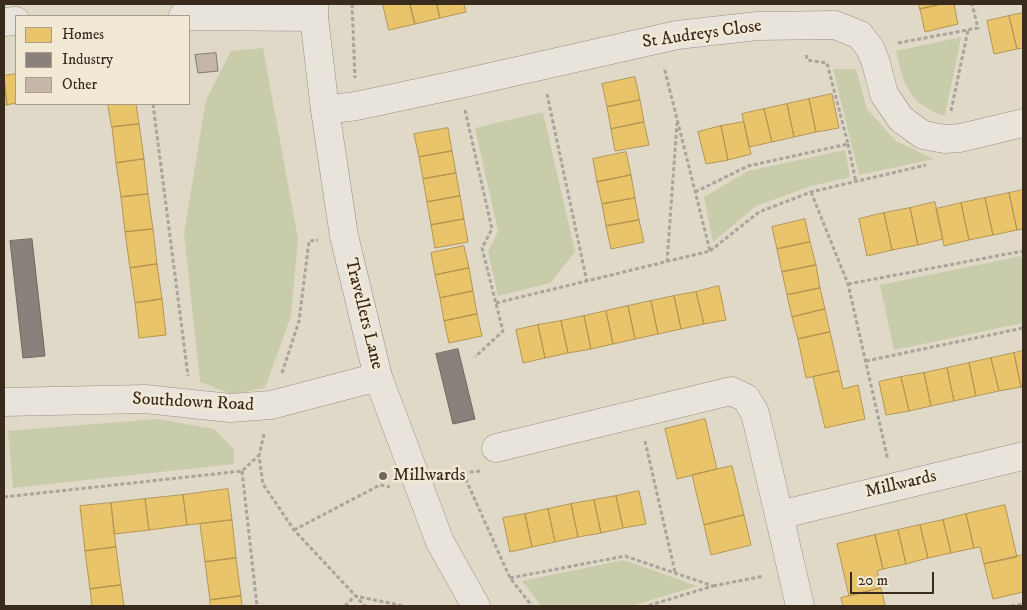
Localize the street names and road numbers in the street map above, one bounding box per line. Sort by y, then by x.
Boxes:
street label: St Audreys Close [641,16,763,54]
street label: Travellers Lane [339,256,387,372]
street label: Southdown Road [132,389,254,417]
street label: Millwards [863,466,939,504]

